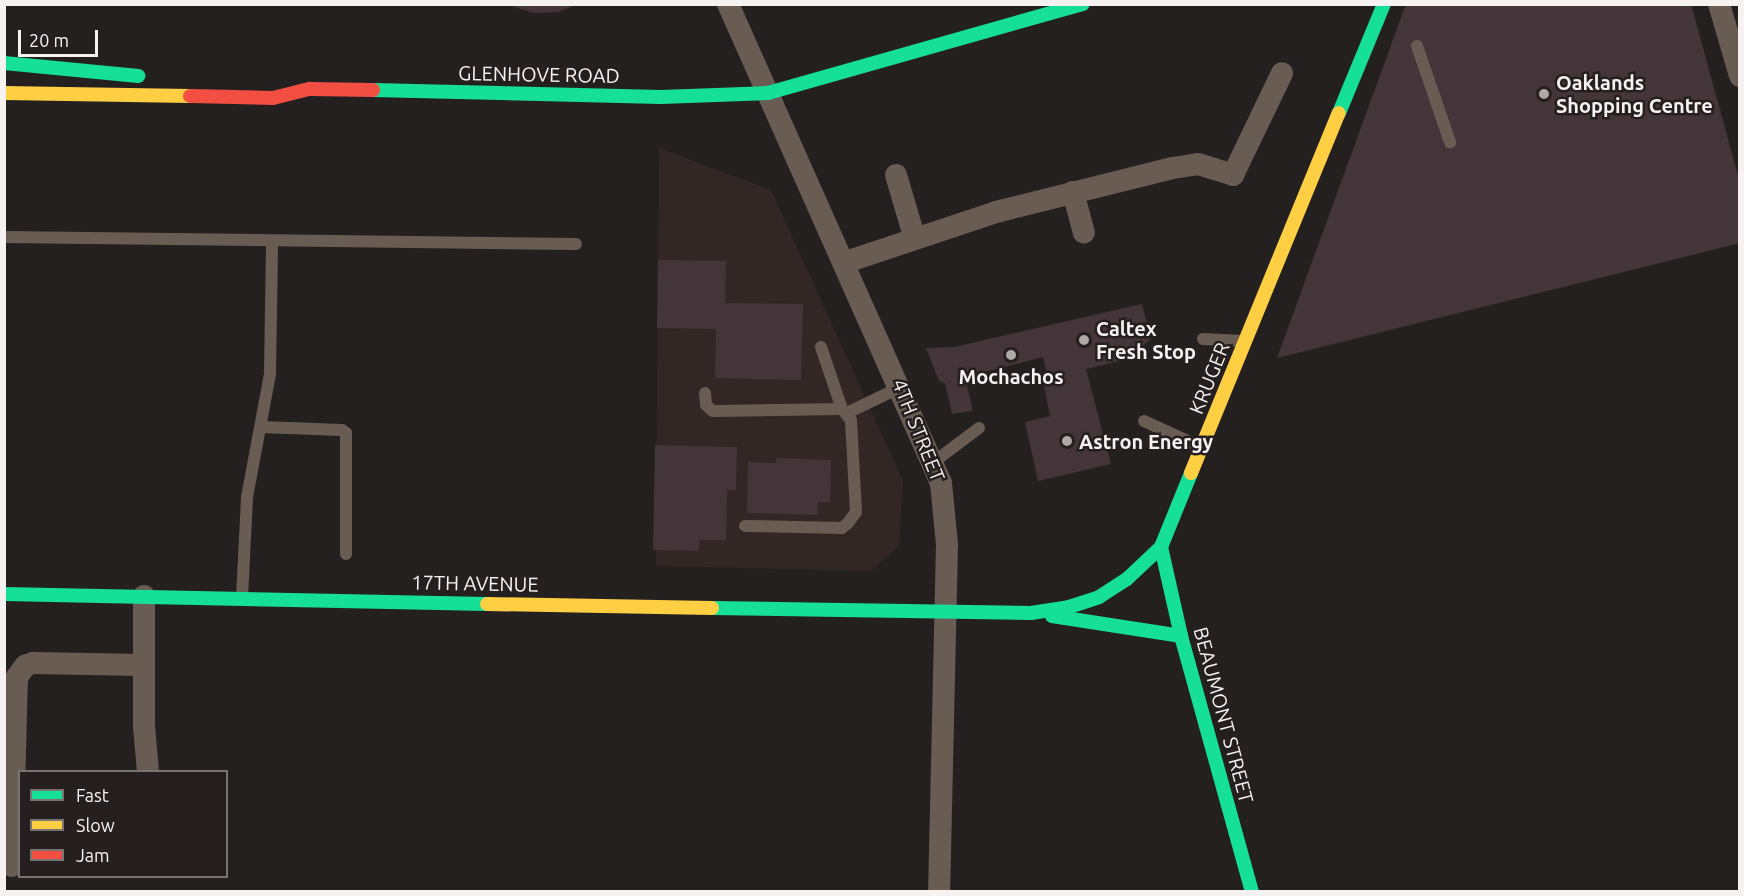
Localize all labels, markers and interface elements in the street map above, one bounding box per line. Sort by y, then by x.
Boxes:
scale bar [21,18,100,56]
text: 20 m [29,30,69,50]
street label: GLENHOVE ROAD [458,61,620,87]
place label: Oaklands Shopping Centre [1556,70,1713,117]
marker: Oaklands Shopping Centre [1537,87,1551,101]
place label: Caltex Fresh Stop [1096,316,1196,363]
marker: Caltex Fresh Stop [1077,333,1091,347]
street label: KRUGER [1184,339,1234,417]
marker: Mochachos [1004,348,1018,362]
place label: Mochachos [958,364,1064,388]
street label: 4TH STREET [888,375,950,485]
place label: Astron Energy [1079,429,1213,453]
marker: Astron Energy [1060,434,1074,448]
street label: 17TH AVENUE [411,570,539,596]
street label: BEAUMONT STREET [1189,624,1259,806]
legend [18,770,228,878]
text: Fast [76,785,109,805]
text: Slow [76,815,115,835]
text: Jam [76,845,110,865]

